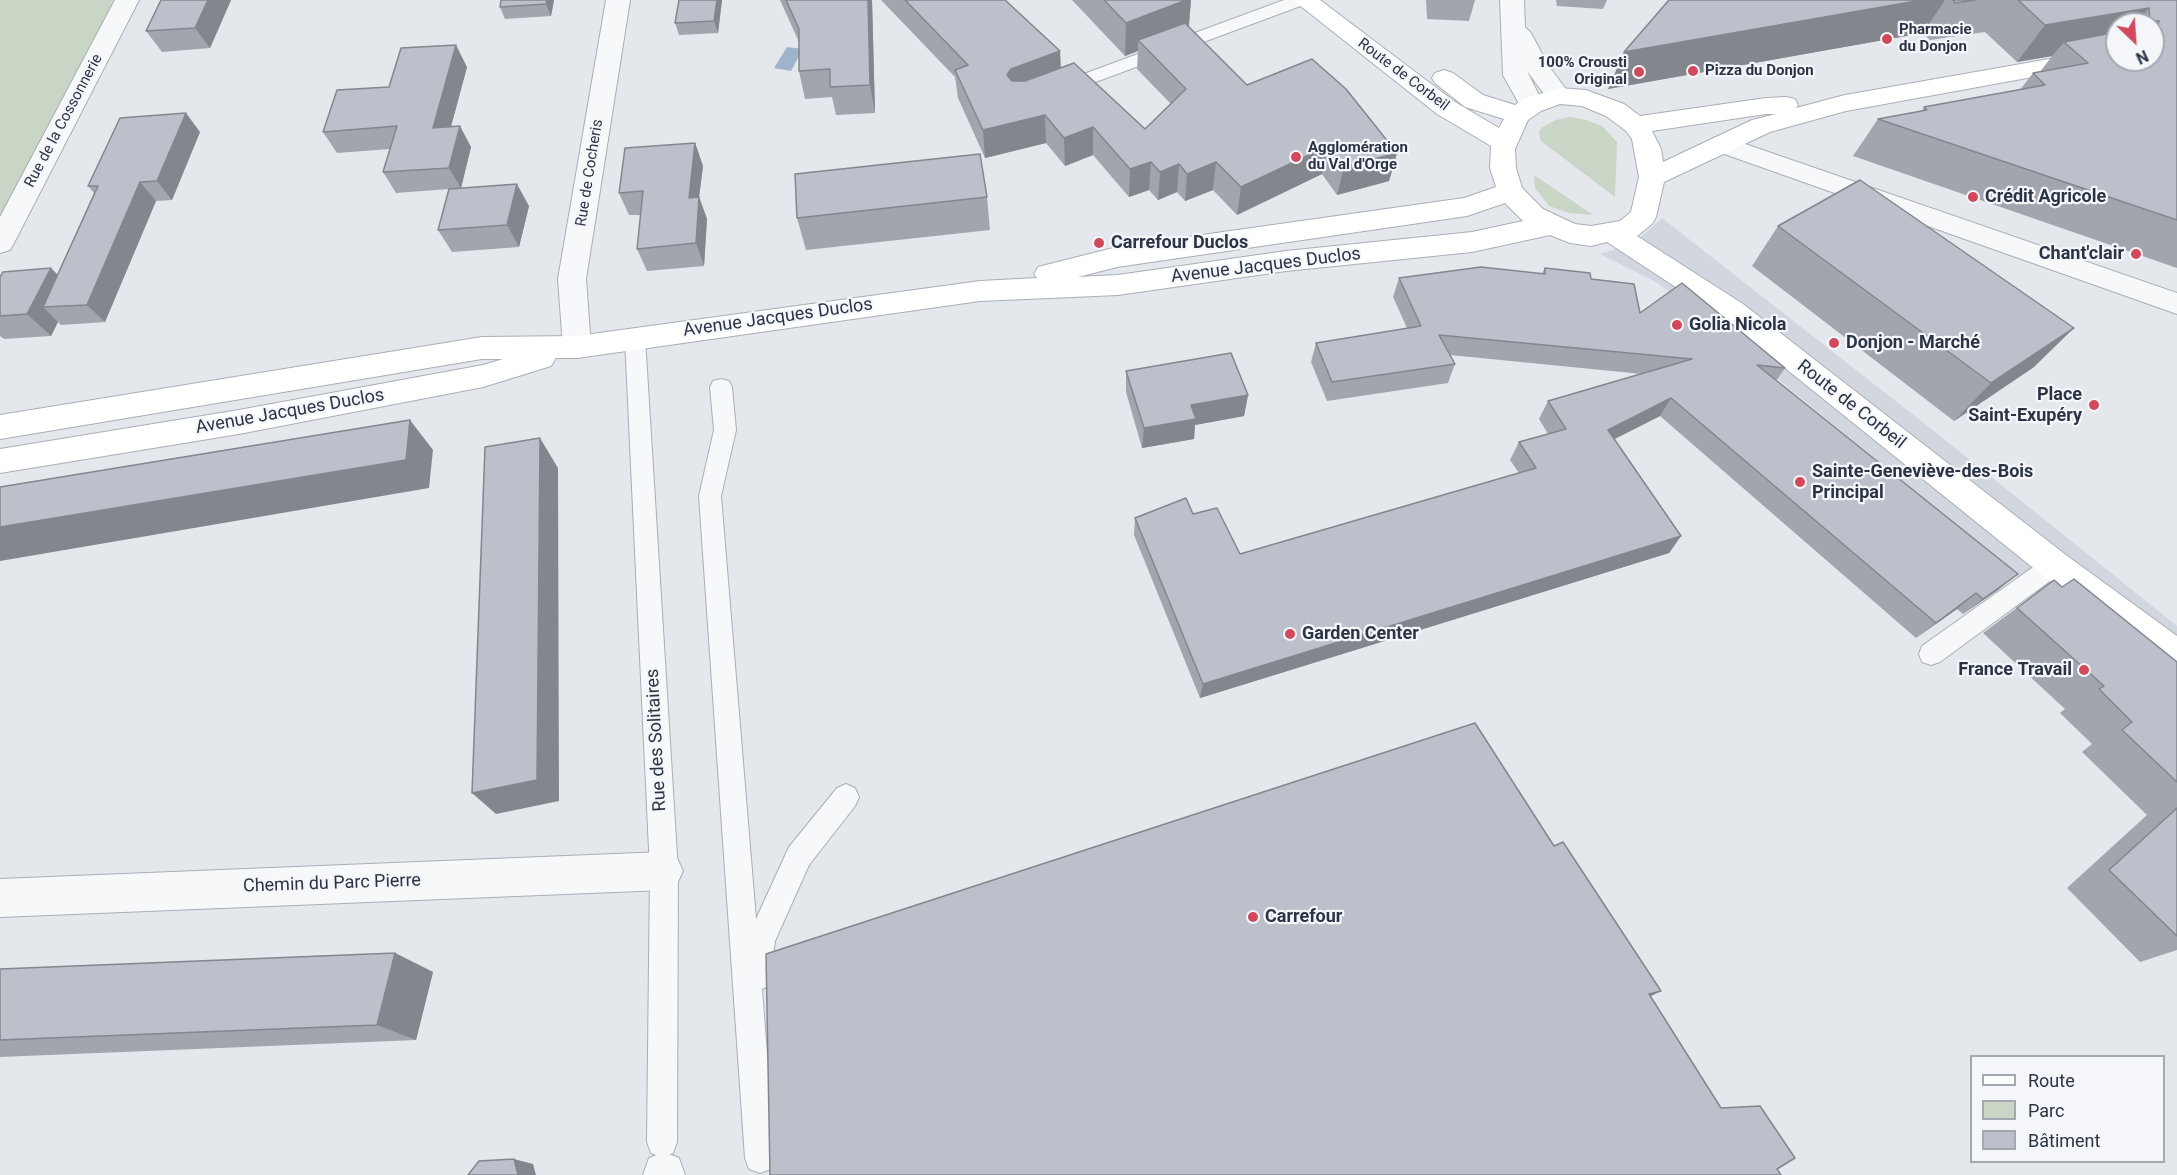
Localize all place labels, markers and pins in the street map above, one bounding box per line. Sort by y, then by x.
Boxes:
place label: Pharmacie du Donjon [1899,21,1971,56]
marker: Pharmacie du Donjon [1880,32,1894,46]
place label: 100% Crousti Original [1538,54,1627,89]
place label: Pizza du Donjon [1705,62,1814,80]
marker: Pizza du Donjon [1686,64,1700,78]
marker: 100% Crousti Original [1632,65,1646,79]
place label: Agglomération du Val d'Orge [1308,139,1408,174]
marker: Agglomération du Val d'Orge [1289,150,1303,164]
place label: Crédit Agricole [1985,186,2106,208]
marker: Crédit Agricole [1966,190,1980,204]
place label: Carrefour Duclos [1111,232,1248,254]
marker: Carrefour Duclos [1092,236,1106,250]
place label: Chant'clair [2039,243,2124,265]
marker: Chant'clair [2129,247,2143,261]
place label: Golia Nicola [1689,314,1786,336]
marker: Golia Nicola [1670,318,1684,332]
place label: Donjon - Marché [1846,332,1980,354]
marker: Donjon - Marché [1827,336,1841,350]
place label: Place Saint-Exupéry [1968,384,2082,426]
marker: Place Saint-Exupéry [2087,398,2101,412]
place label: Sainte-Geneviève-des-Bois Principal [1812,461,2033,504]
marker: Sainte-Geneviève-des-Bois Principal [1793,475,1807,489]
place label: Garden Center [1302,623,1419,645]
marker: Garden Center [1283,627,1297,641]
place label: France Travail [1958,659,2072,681]
marker: France Travail [2077,663,2091,677]
place label: Carrefour [1265,906,1342,928]
marker: Carrefour [1246,910,1260,924]

